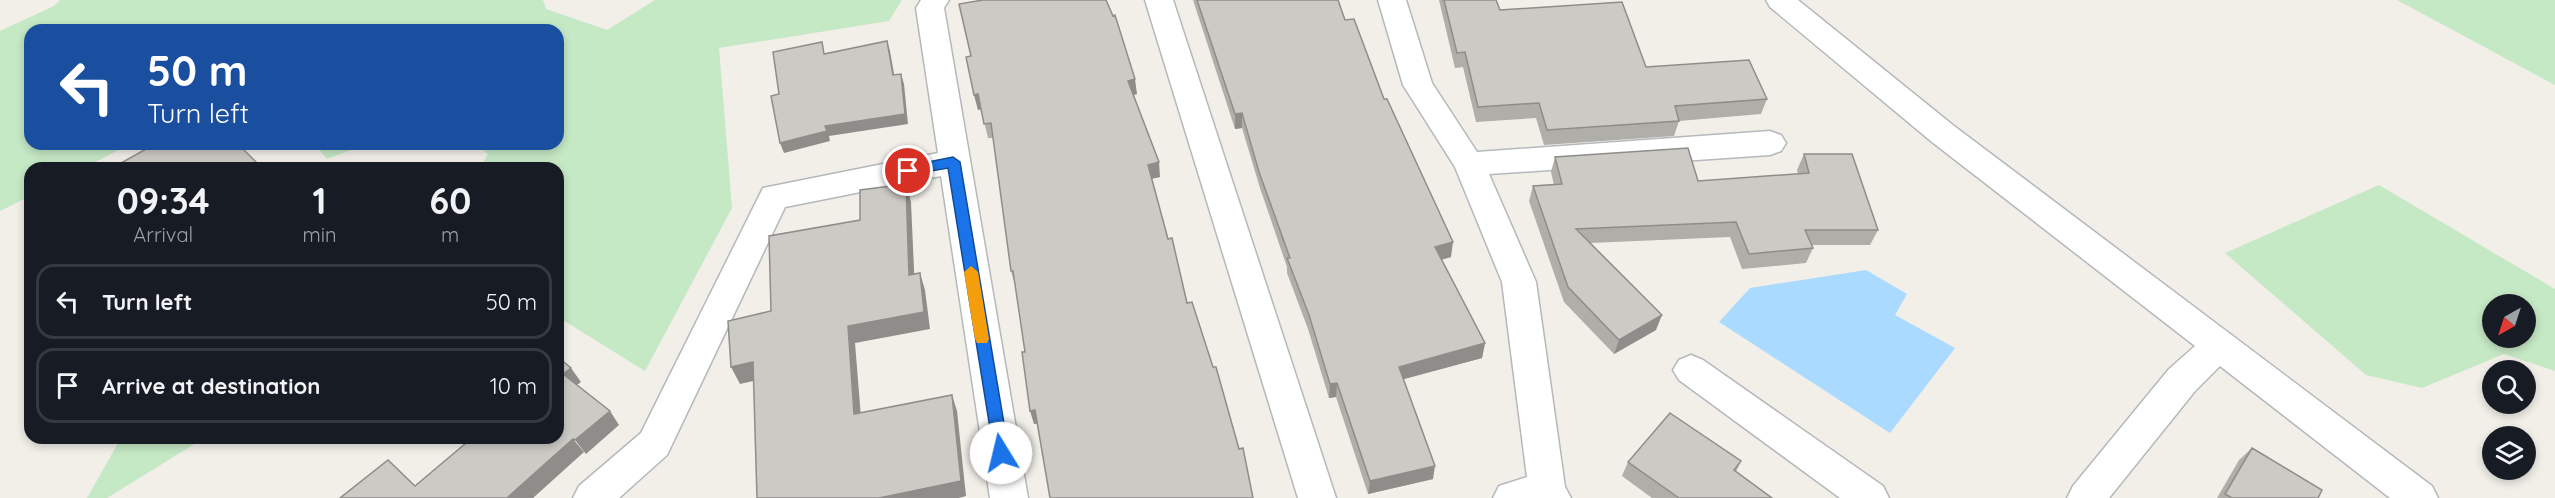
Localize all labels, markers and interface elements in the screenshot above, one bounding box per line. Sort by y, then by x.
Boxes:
text: 50 m [147,44,247,97]
icon: left [48,48,126,126]
text: Turn left [147,96,249,130]
pin [882,145,933,196]
icon: arrive [891,154,924,187]
text: 09:34 [117,178,210,223]
text: 1 [312,178,326,223]
text: 60 [429,178,471,223]
text: Arrival [133,222,193,247]
text: min [302,222,336,247]
text: m [441,222,459,247]
icon: left [51,285,84,318]
text: Turn left [102,288,192,316]
text: 50 m [486,288,537,316]
north arrow [2482,294,2536,348]
map controls [2482,294,2536,480]
button: search [2482,360,2536,414]
icon: arrive [51,369,84,402]
text: Arrive at destination [102,372,320,400]
text: 10 m [490,372,537,400]
position arrow [969,421,1033,485]
button: layers [2482,426,2536,480]

